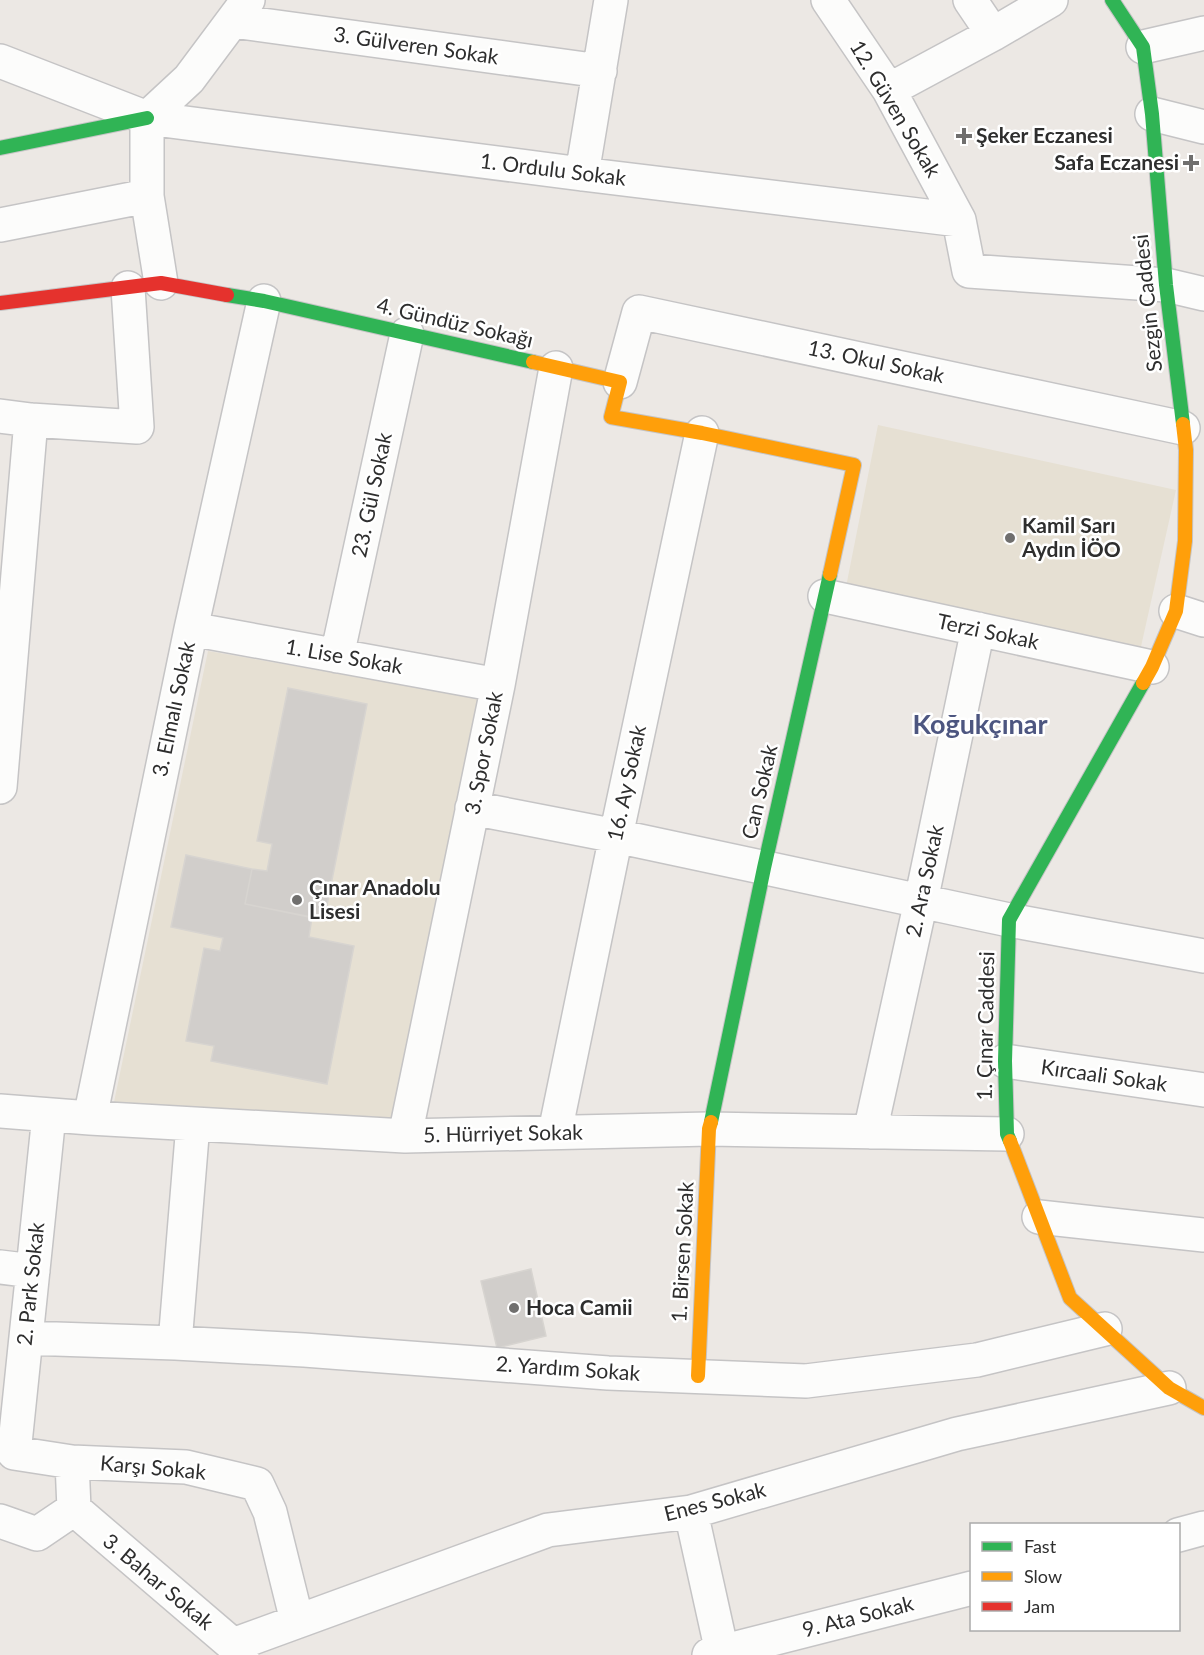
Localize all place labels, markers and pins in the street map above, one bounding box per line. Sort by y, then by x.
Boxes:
place label: Şeker Eczanesi [976,122,1113,147]
marker: Şeker Eczanesi [957,129,971,143]
place label: Safa Eczanesi [1054,149,1179,174]
marker: Safa Eczanesi [1184,156,1198,170]
place label: Kamil Sarı Aydın İÖO [1021,512,1121,561]
marker: Kamil Sarı Aydın İÖO [1003,531,1017,545]
place label: Çınar Anadolu Lisesi [309,874,441,923]
marker: Çınar Anadolu Lisesi [290,893,304,907]
place label: Hoca Camii [526,1294,633,1319]
marker: Hoca Camii [507,1301,521,1315]

